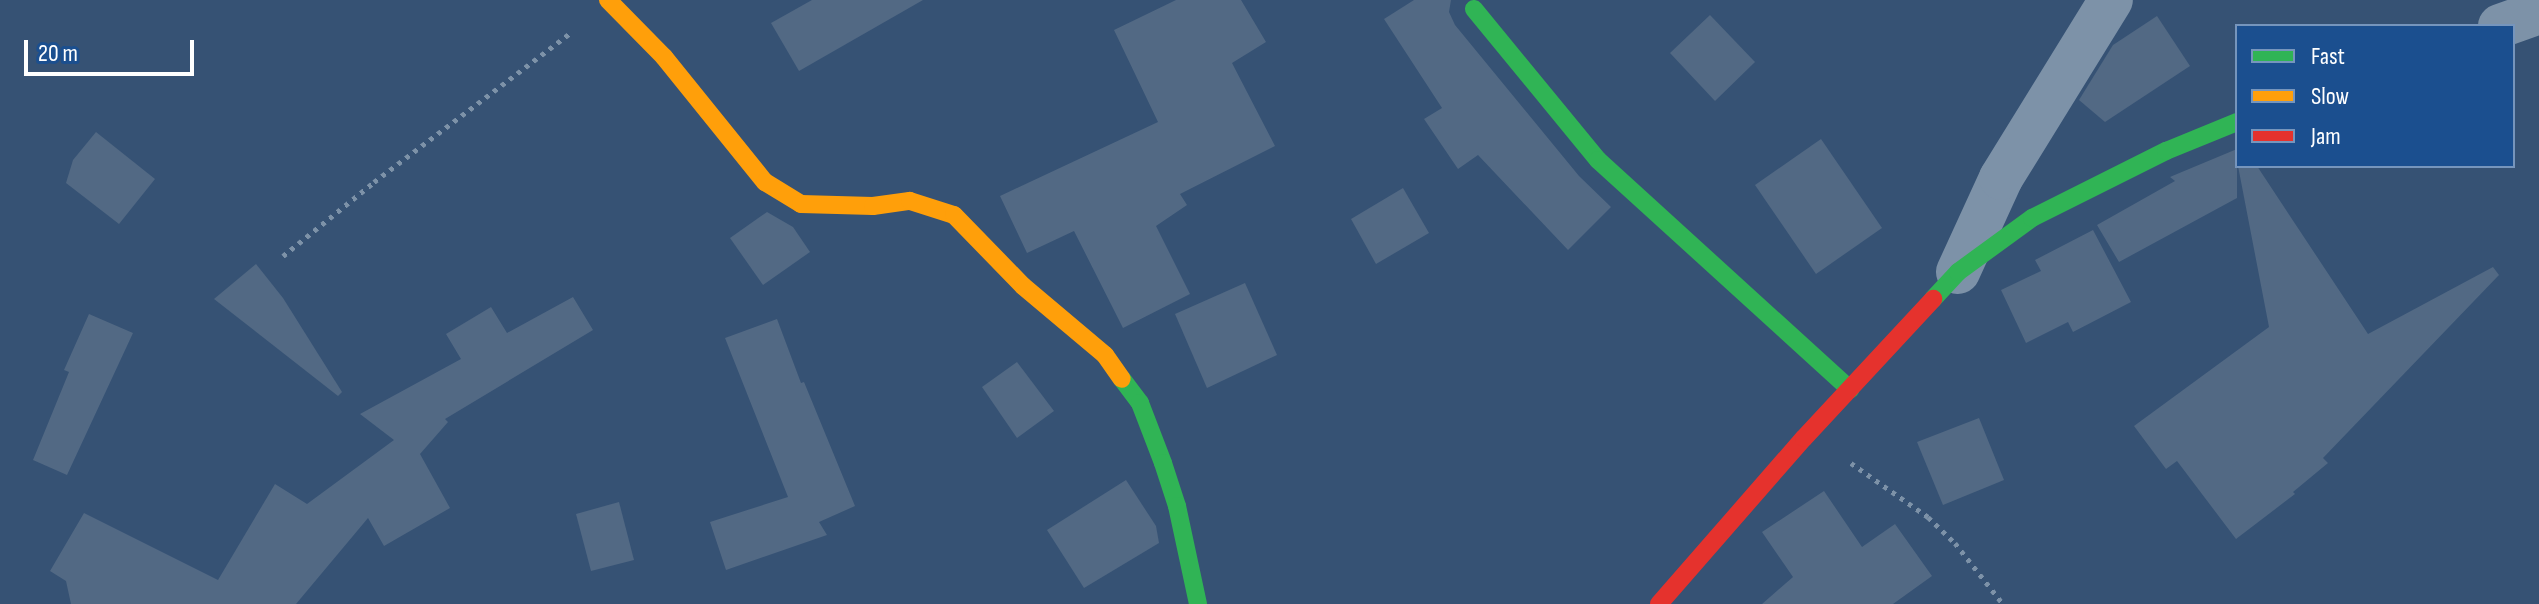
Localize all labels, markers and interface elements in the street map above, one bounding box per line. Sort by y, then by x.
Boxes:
scale bar [28,24,198,74]
legend [2235,24,2515,168]
text: 20 m [38,39,78,68]
text: Fast [2311,42,2345,71]
text: Slow [2311,82,2349,111]
text: Jam [2311,122,2341,151]

